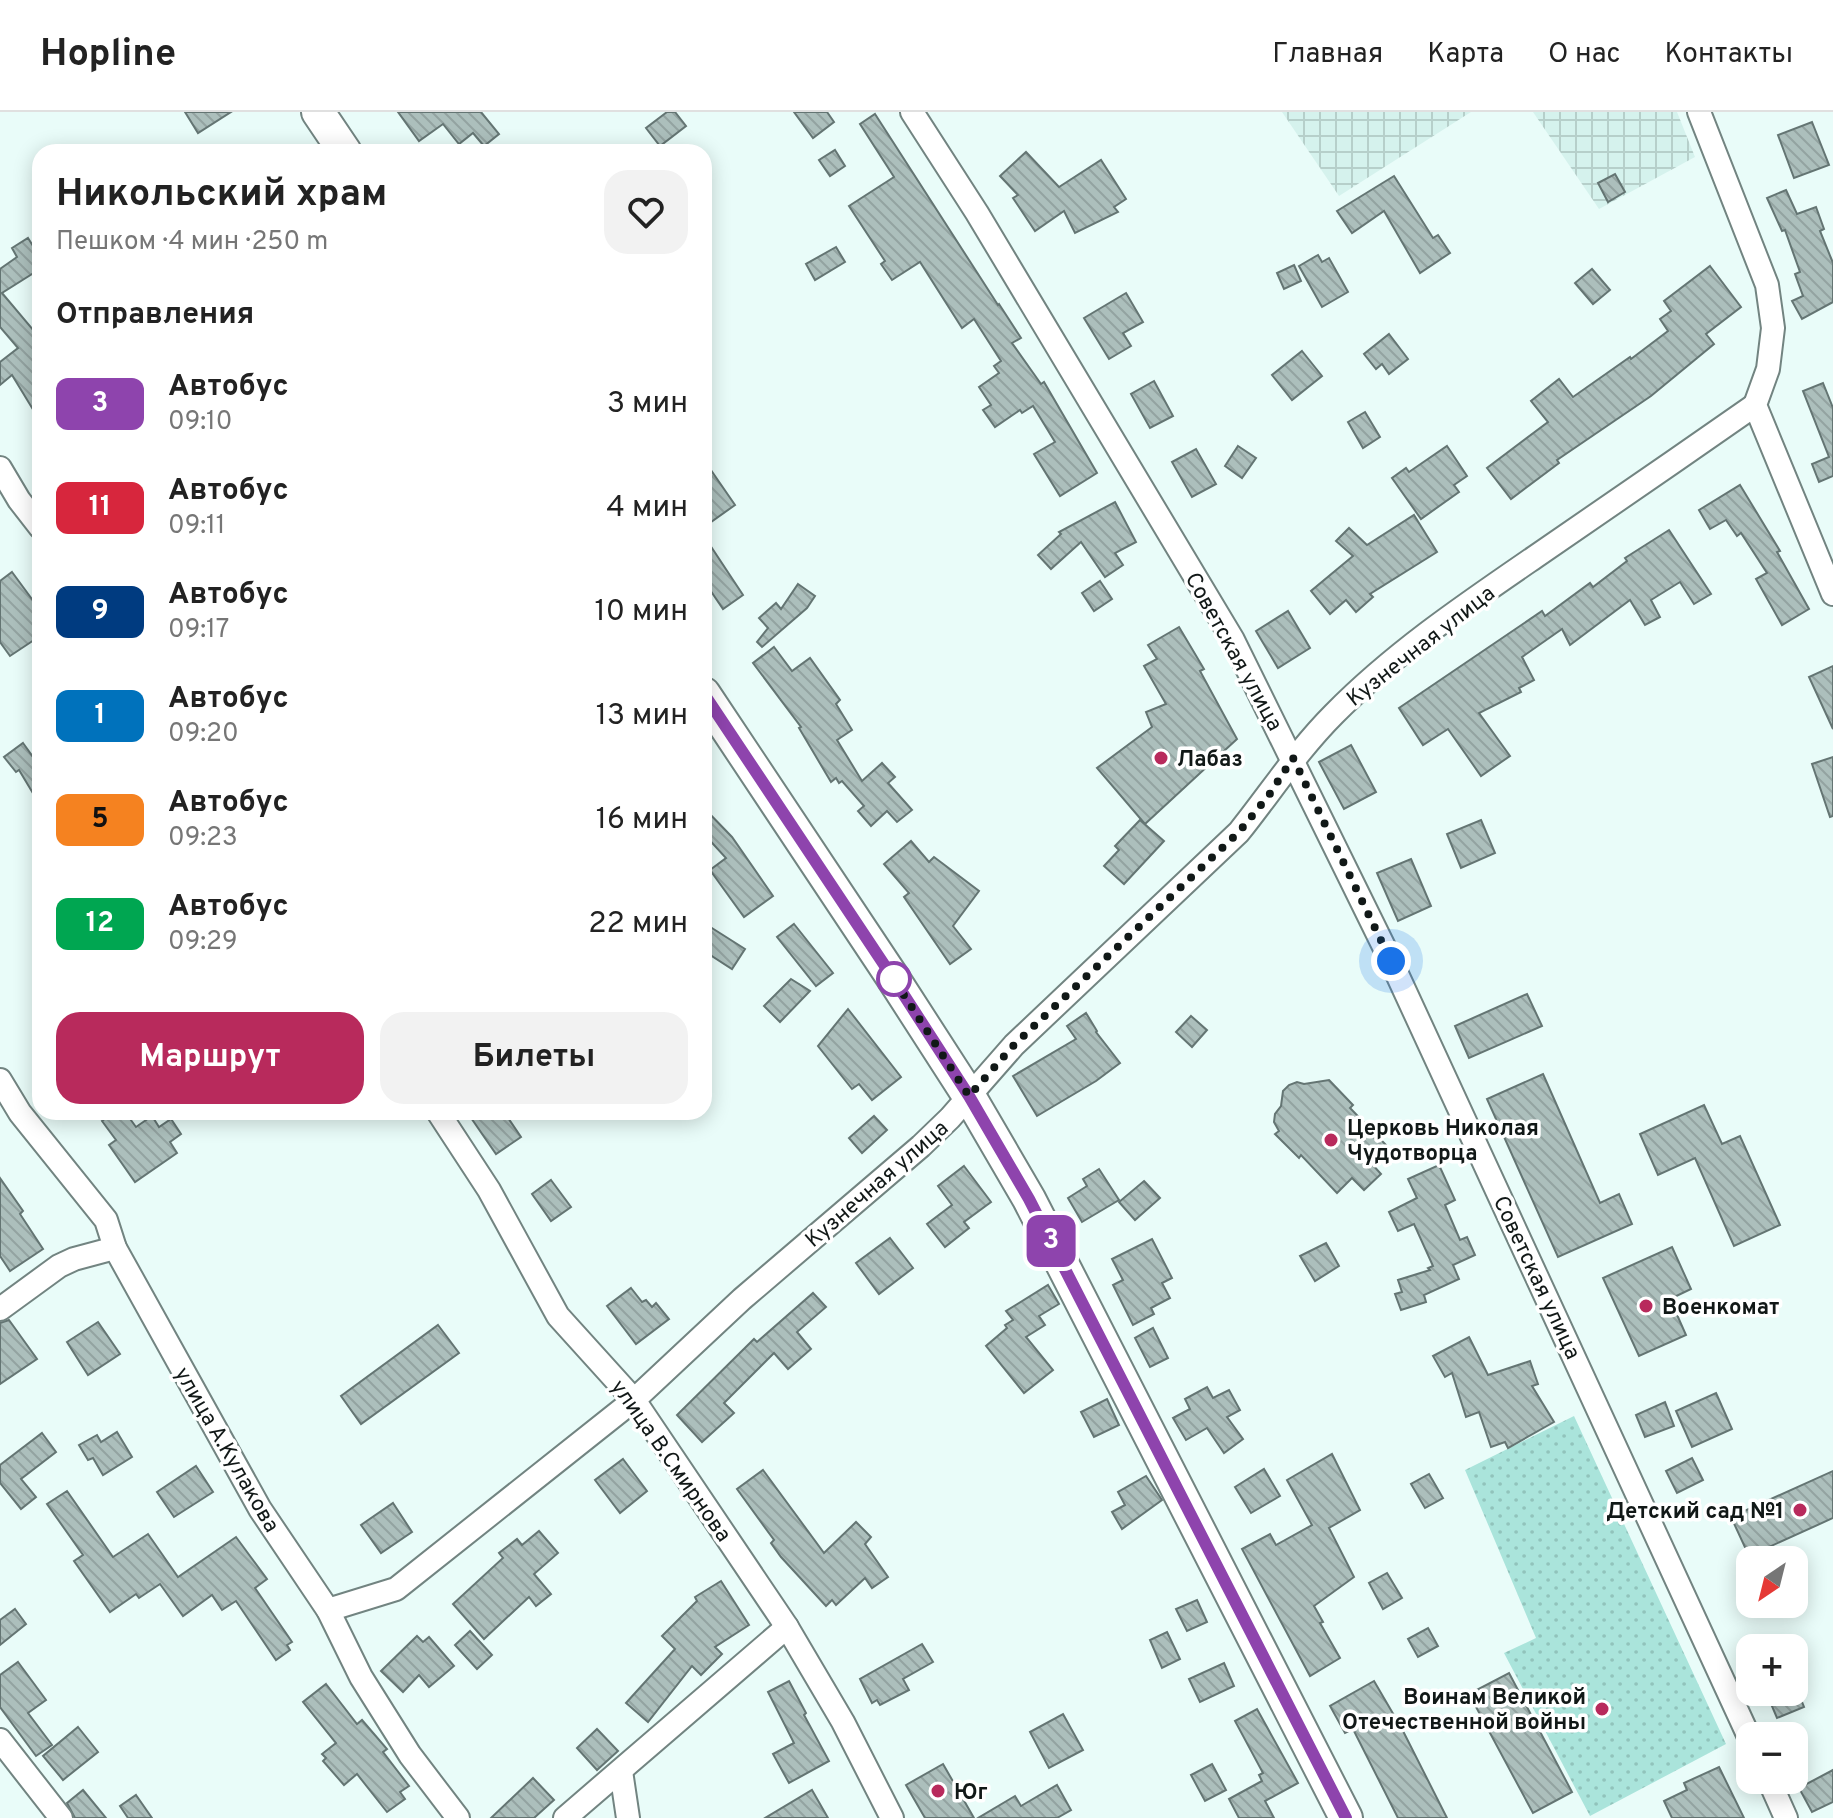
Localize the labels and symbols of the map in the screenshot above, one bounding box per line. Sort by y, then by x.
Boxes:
street label: Советская улица [1178,568,1288,736]
street label: Кузнечная улица [1342,581,1501,713]
place label: Лабаз [1177,747,1243,774]
marker: Лабаз [1152,749,1170,767]
your location [1371,941,1411,981]
unlabelled marker [877,962,911,996]
street label: Кузнечная улица [801,1115,955,1254]
place label: Церковь Николая Чудотворца [1347,1116,1539,1168]
marker: Церковь Николая Чудотворца [1322,1131,1340,1149]
street label: Советская улица [1486,1192,1585,1364]
line badge: 3 [1025,1215,1077,1267]
place label: Военкомат [1662,1295,1779,1322]
marker: Военкомат [1637,1297,1655,1315]
street label: улица А.Кулакова [168,1363,284,1538]
street label: улица В.Смирнова [604,1375,736,1548]
place label: Детский сад №1 [1606,1499,1784,1526]
marker: Детский сад №1 [1791,1501,1809,1519]
north arrow [1736,1546,1808,1618]
place label: Воинам Великой Отечественной войны [1342,1685,1586,1737]
marker: Воинам Великой Отечественной войны [1593,1700,1611,1718]
place label: Юг [954,1780,988,1807]
marker: Юг [929,1782,947,1800]

